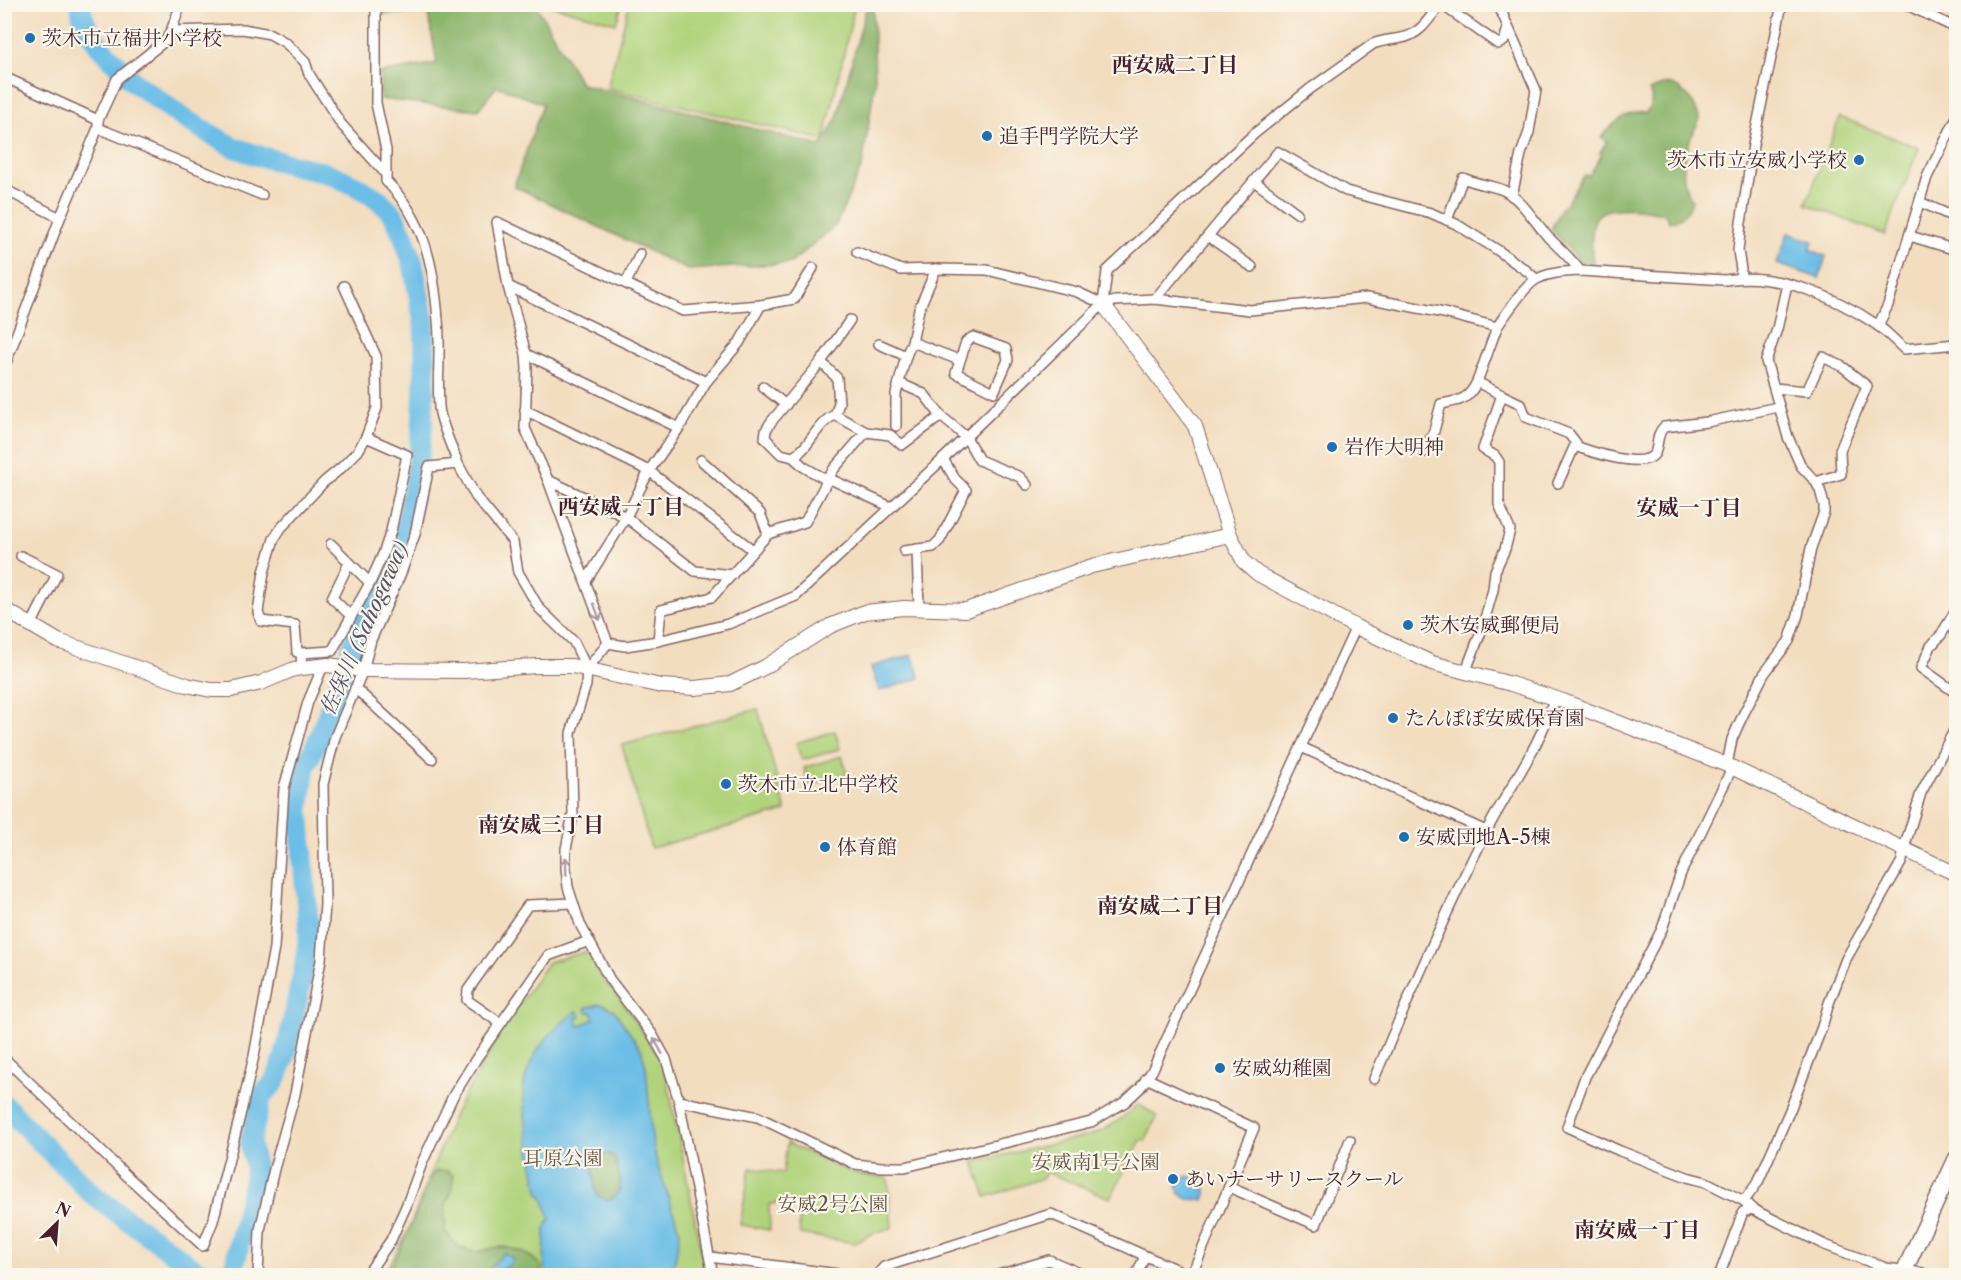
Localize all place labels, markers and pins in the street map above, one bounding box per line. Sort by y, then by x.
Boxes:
place label: 茨木市立福井小学校 [42,26,222,50]
marker: 茨木市立福井小学校 [23,31,37,45]
place label: 追手門学院大学 [999,124,1139,148]
marker: 追手門学院大学 [980,129,994,143]
place label: 茨木市立安威小学校 [1667,148,1847,172]
marker: 茨木市立安威小学校 [1852,153,1866,167]
place label: 岩作大明神 [1344,435,1444,459]
marker: 岩作大明神 [1325,440,1339,454]
place label: 茨木安威郵便局 [1420,613,1560,637]
marker: 茨木安威郵便局 [1401,618,1415,632]
place label: たんぽぽ安威保育園 [1405,706,1585,730]
marker: たんぽぽ安威保育園 [1386,711,1400,725]
place label: 茨木市立北中学校 [738,772,898,796]
marker: 茨木市立北中学校 [719,777,733,791]
place label: 安威団地A-5棟 [1416,825,1551,849]
marker: 安威団地A-5棟 [1397,830,1411,844]
place label: 体育館 [837,835,897,859]
marker: 体育館 [818,840,832,854]
place label: 安威幼稚園 [1232,1056,1332,1080]
marker: 安威幼稚園 [1213,1061,1227,1075]
place label: あいナーサリースクール [1185,1167,1404,1191]
marker: あいナーサリースクール [1166,1172,1180,1186]

